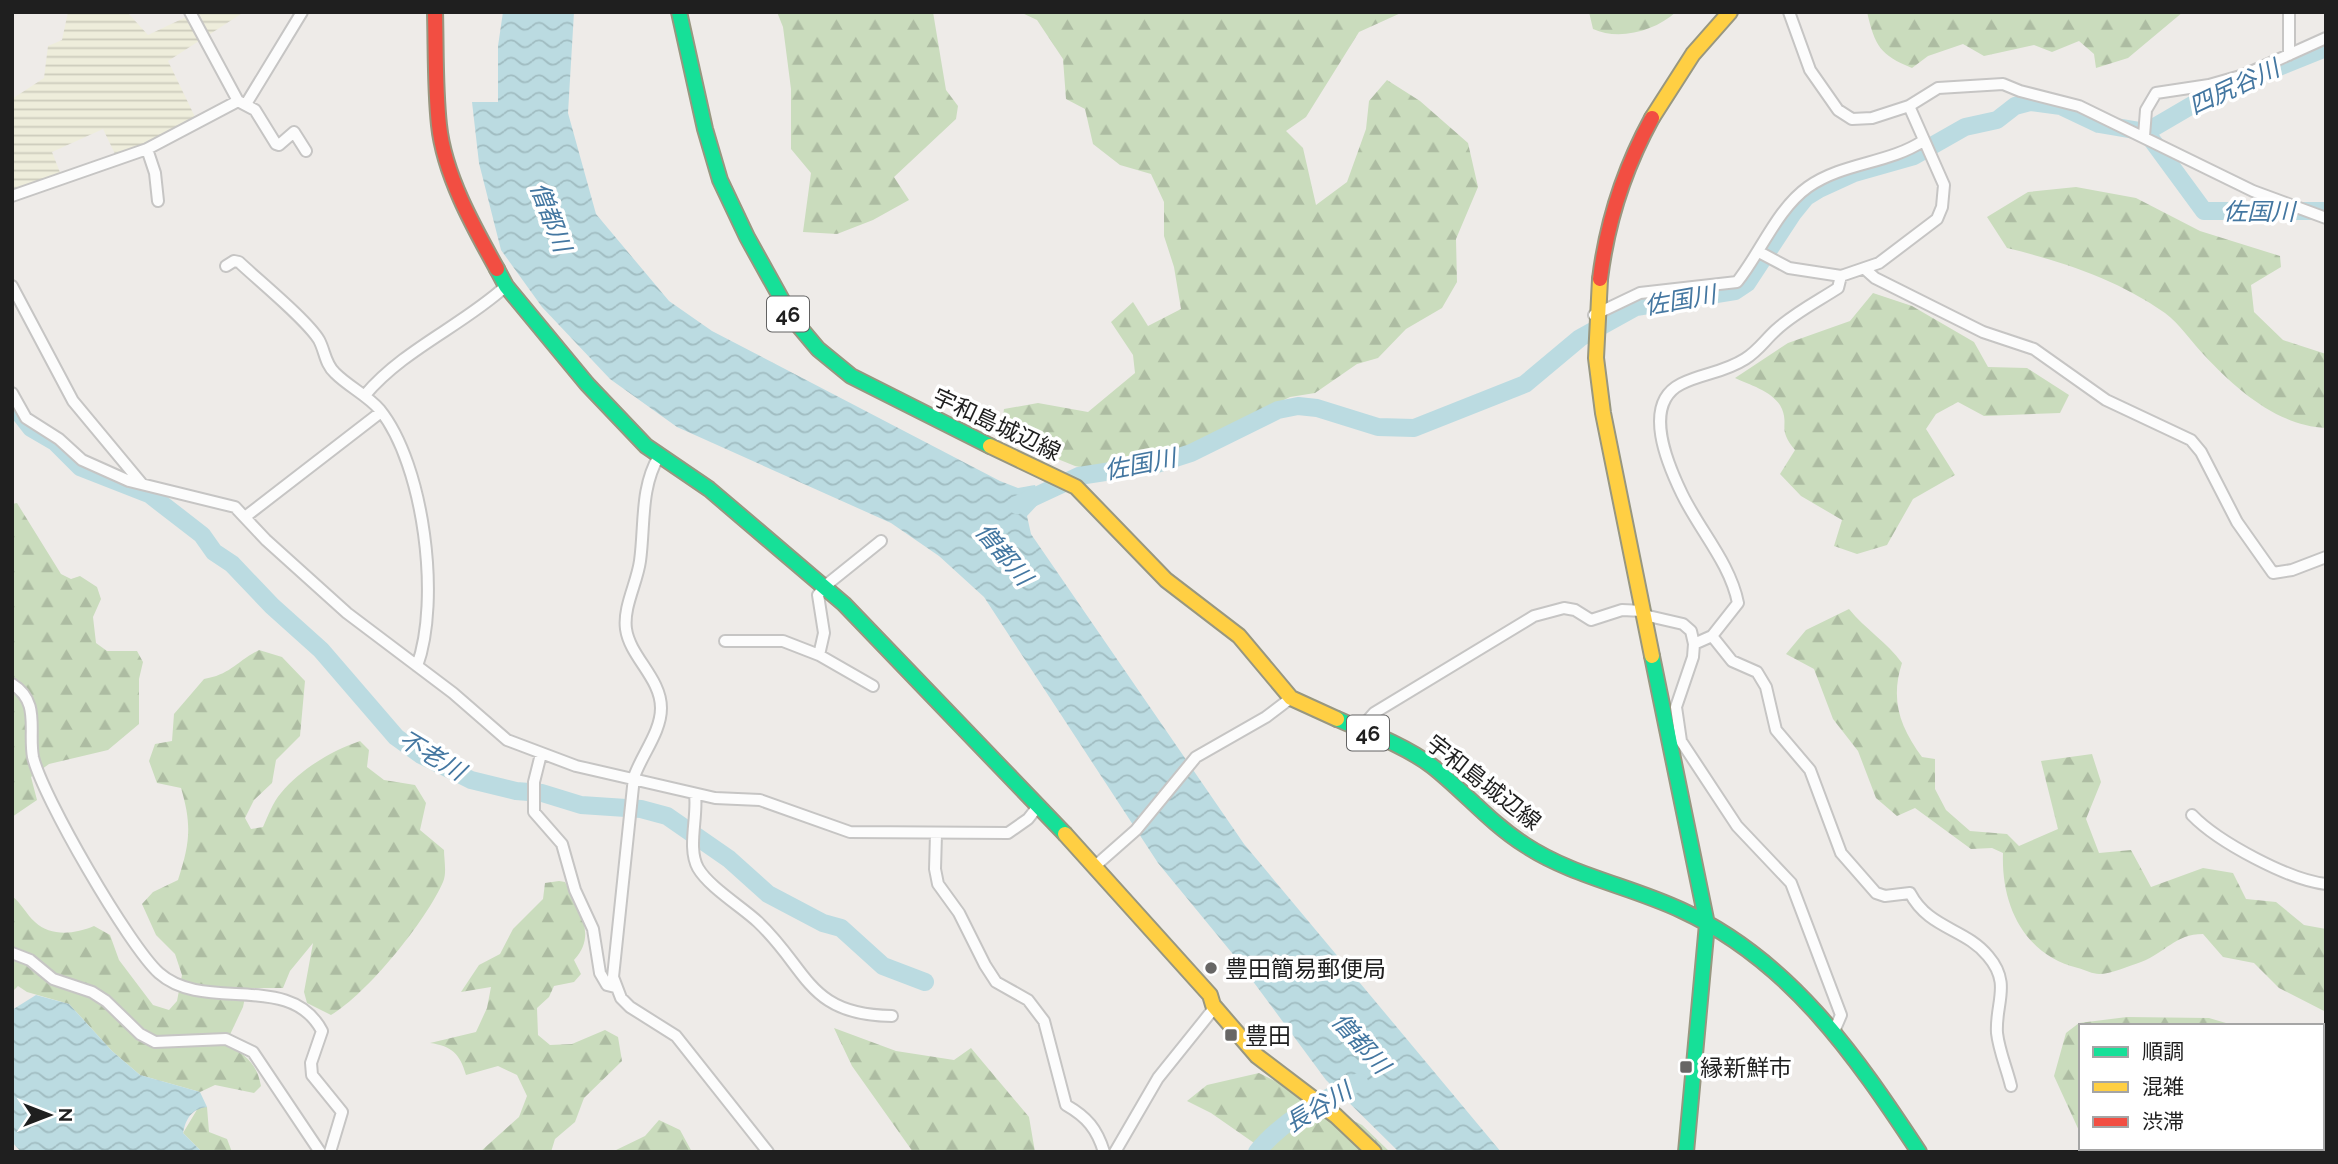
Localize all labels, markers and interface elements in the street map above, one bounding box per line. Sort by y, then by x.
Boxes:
water label: 四尻谷川 [2184,52,2286,120]
water label: 僧都川 [525,178,579,259]
water label: 佐国川 [2223,197,2298,226]
water label: 佐国川 [1642,279,1721,321]
road number: 46 [767,296,809,332]
street label: 宇和島城辺線 [929,383,1065,465]
water label: 佐国川 [1102,442,1181,485]
water label: 僧都川 [970,517,1040,593]
road number: 46 [1347,716,1389,750]
water label: 不老川 [394,724,473,788]
street label: 宇和島城辺線 [1421,729,1547,835]
place label: 豊田簡易郵便局 [1225,955,1386,982]
marker: 豊田簡易郵便局 [1203,960,1219,976]
water label: 僧都川 [1326,1007,1398,1082]
place label: 豊田 [1245,1022,1291,1049]
legend [2079,1024,2324,1150]
marker: 豊田 [1223,1027,1239,1043]
text: 順調 [2142,1039,2184,1064]
place label: 縁新鮮市 [1700,1054,1792,1081]
marker: 縁新鮮市 [1678,1059,1694,1075]
water label: 長谷川 [1280,1074,1359,1138]
text: 混雑 [2142,1074,2184,1099]
north arrow [14,1080,84,1150]
text: N [55,1108,77,1122]
text: 渋滞 [2142,1109,2184,1134]

